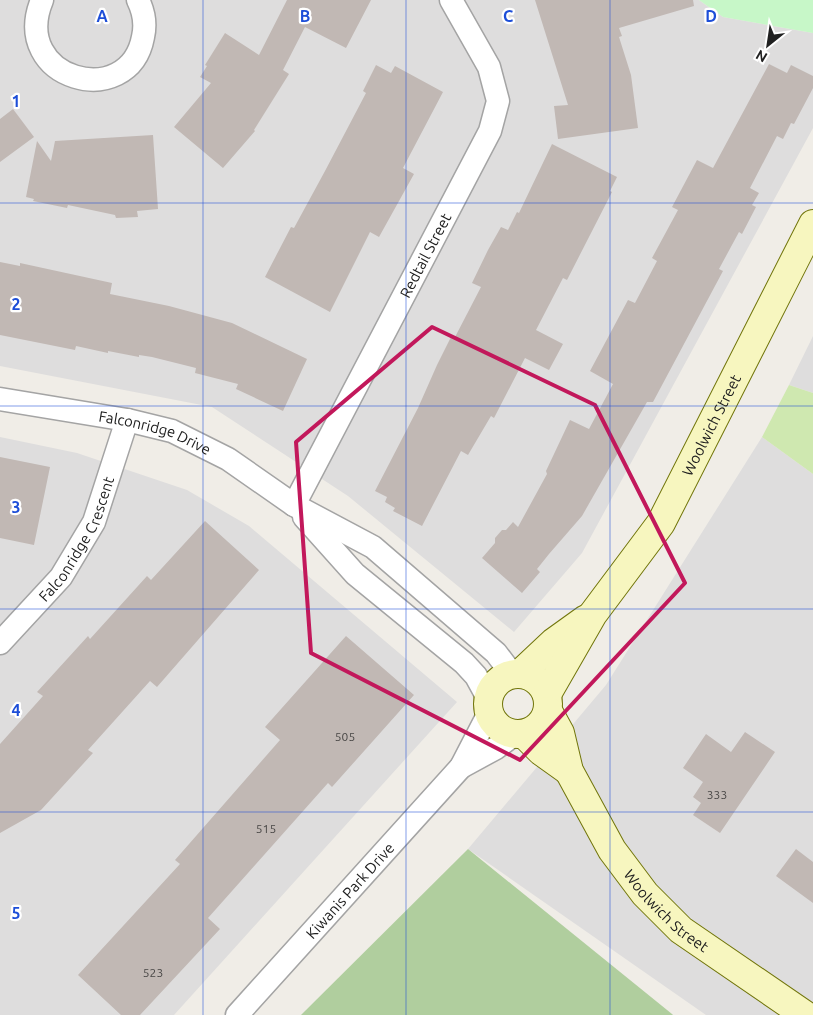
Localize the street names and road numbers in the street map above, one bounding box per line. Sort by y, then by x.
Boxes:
street label: Redtail Street [396,210,454,300]
street label: Woolwich Street [678,371,744,478]
street label: Falconridge Drive [98,407,214,458]
street label: Falconridge Crescent [35,474,117,604]
street label: Kiwanis Park Drive [302,839,397,942]
street label: Woolwich Street [621,866,712,955]

